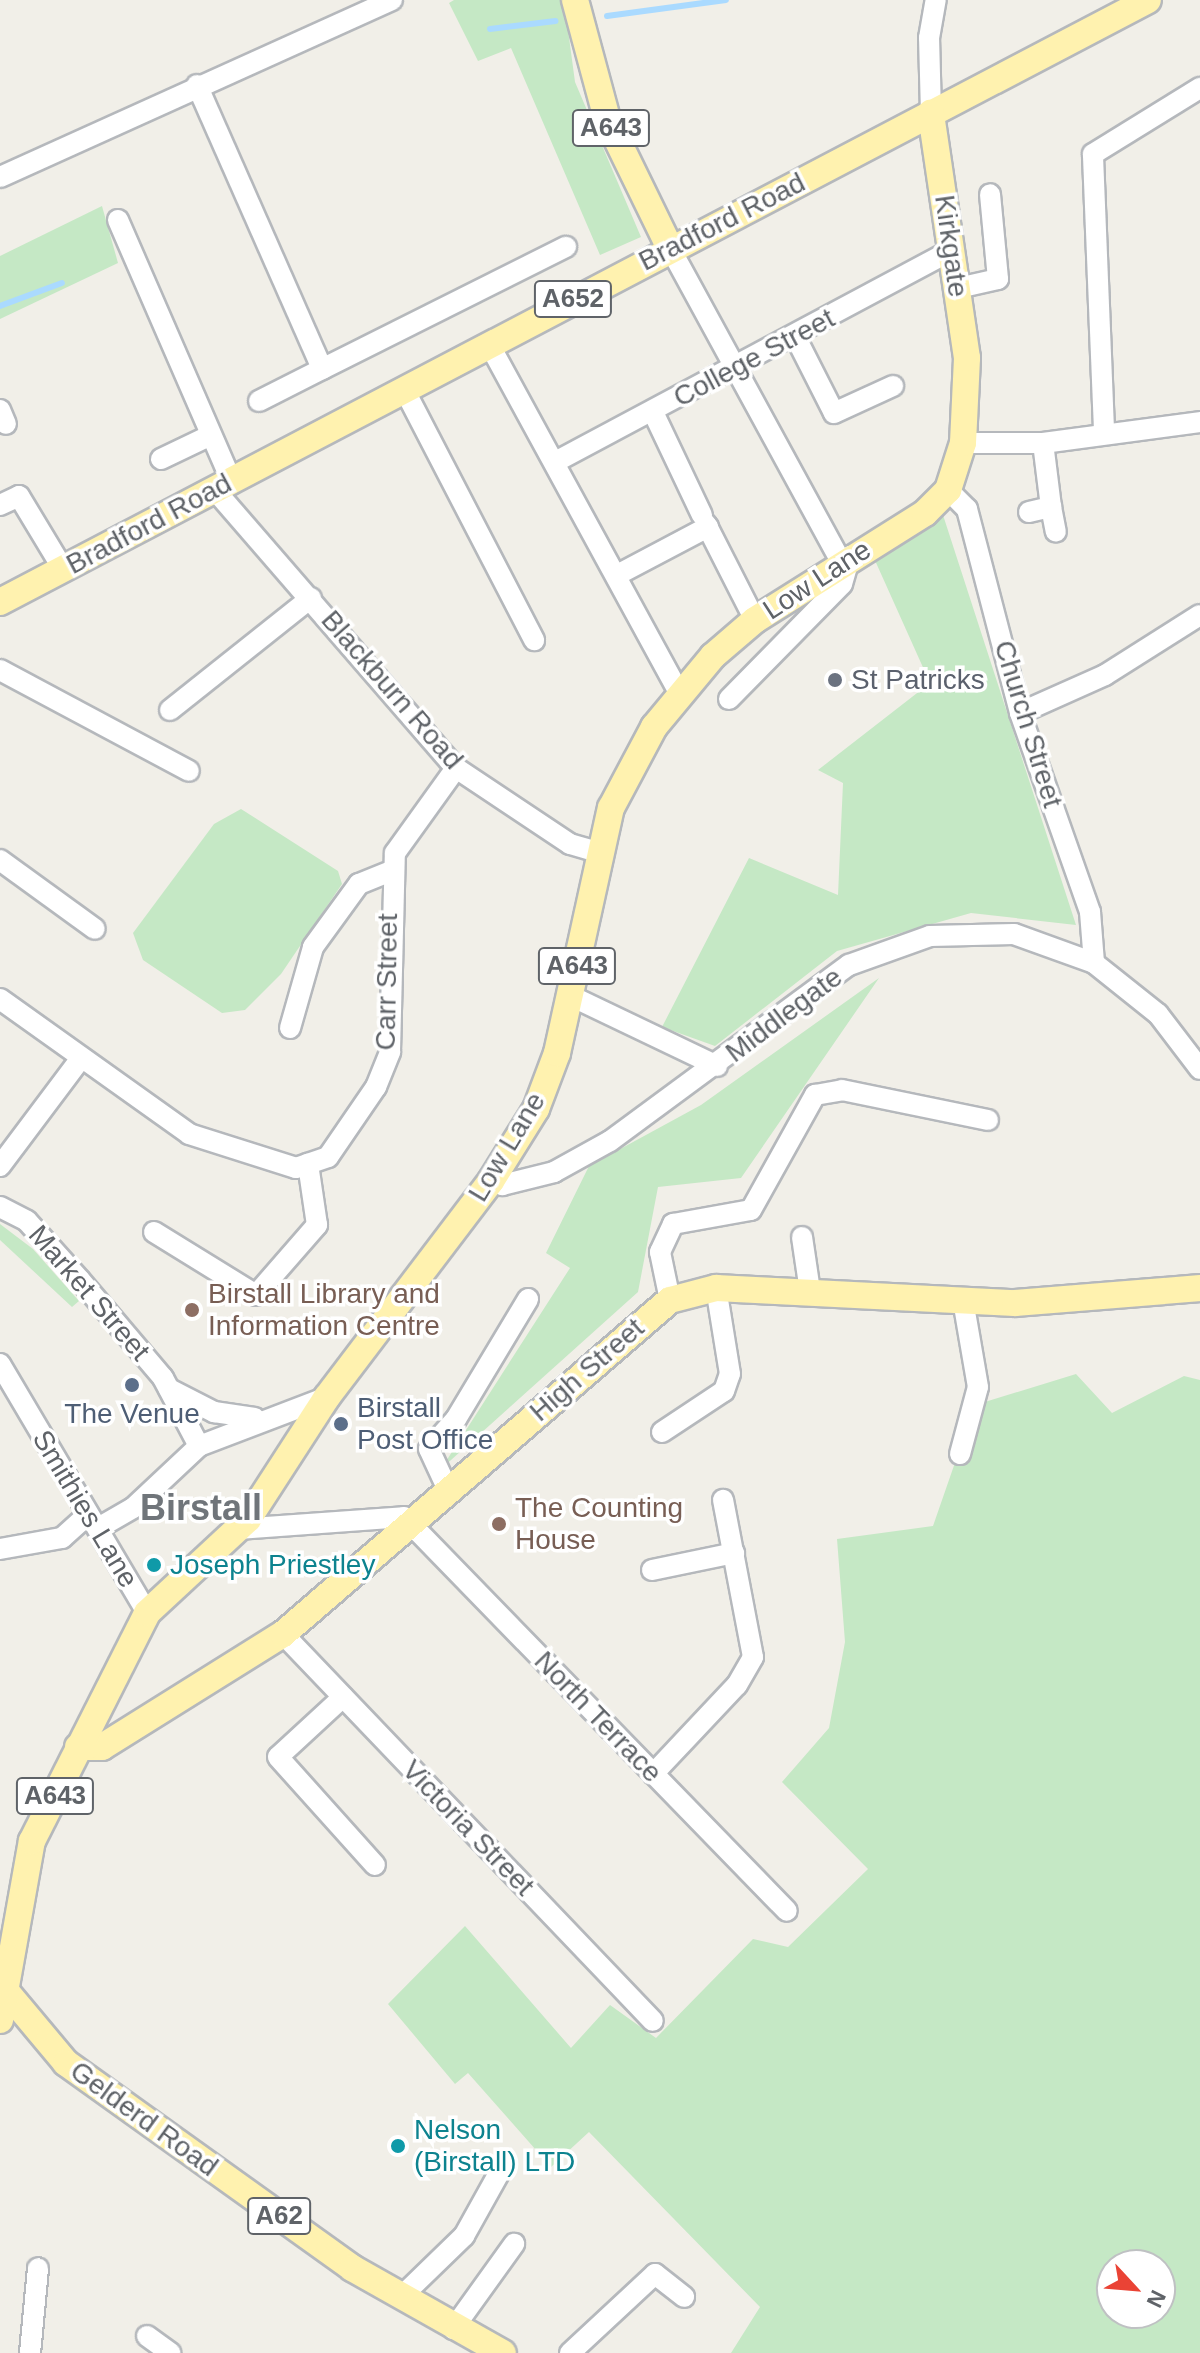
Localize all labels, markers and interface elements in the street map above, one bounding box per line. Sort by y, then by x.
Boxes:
road number: A643 [571,106,651,150]
street label: Bradford Road [633,166,811,278]
street label: Kirkgate [927,193,975,299]
road number: A652 [533,277,613,321]
street label: College Street [668,302,840,414]
street label: Bradford Road [61,466,237,582]
street label: Low Lane [757,533,877,627]
street label: Blackburn Road [314,604,470,776]
street label: Church Street [987,636,1069,812]
place label: St Patricks [851,663,985,697]
marker: St Patricks [826,671,844,689]
street label: Carr Street [369,913,405,1051]
road number: A643 [537,944,617,988]
street label: Middlegate [719,960,849,1070]
street label: Low Lane [461,1086,553,1208]
street label: Market Street [21,1219,157,1367]
place label: Birstall Library and Information Centre [208,1277,440,1343]
marker: Birstall Library and Information Centre [183,1301,201,1319]
street label: High Street [523,1311,651,1429]
marker: The Venue [123,1376,141,1394]
place label: Birstall Post Office [357,1391,493,1457]
place label: The Venue [64,1397,200,1431]
marker: Birstall Post Office [332,1415,350,1433]
street label: Smithies Lane [25,1424,145,1594]
district label: Birstall [140,1486,262,1530]
place label: The Counting House [515,1491,683,1557]
marker: The Counting House [490,1515,508,1533]
place label: Joseph Priestley [170,1548,375,1582]
marker: Joseph Priestley [145,1556,163,1574]
street label: North Terrace [527,1644,669,1790]
street label: Victoria Street [395,1753,541,1903]
road number: A643 [15,1774,95,1818]
street label: Gelderd Road [64,2054,224,2184]
place label: Nelson (Birstall) LTD [414,2113,575,2179]
marker: Nelson (Birstall) LTD [389,2137,407,2155]
road number: A62 [247,2194,311,2238]
north arrow [1096,2249,1176,2329]
text: N [1142,2286,1171,2311]

